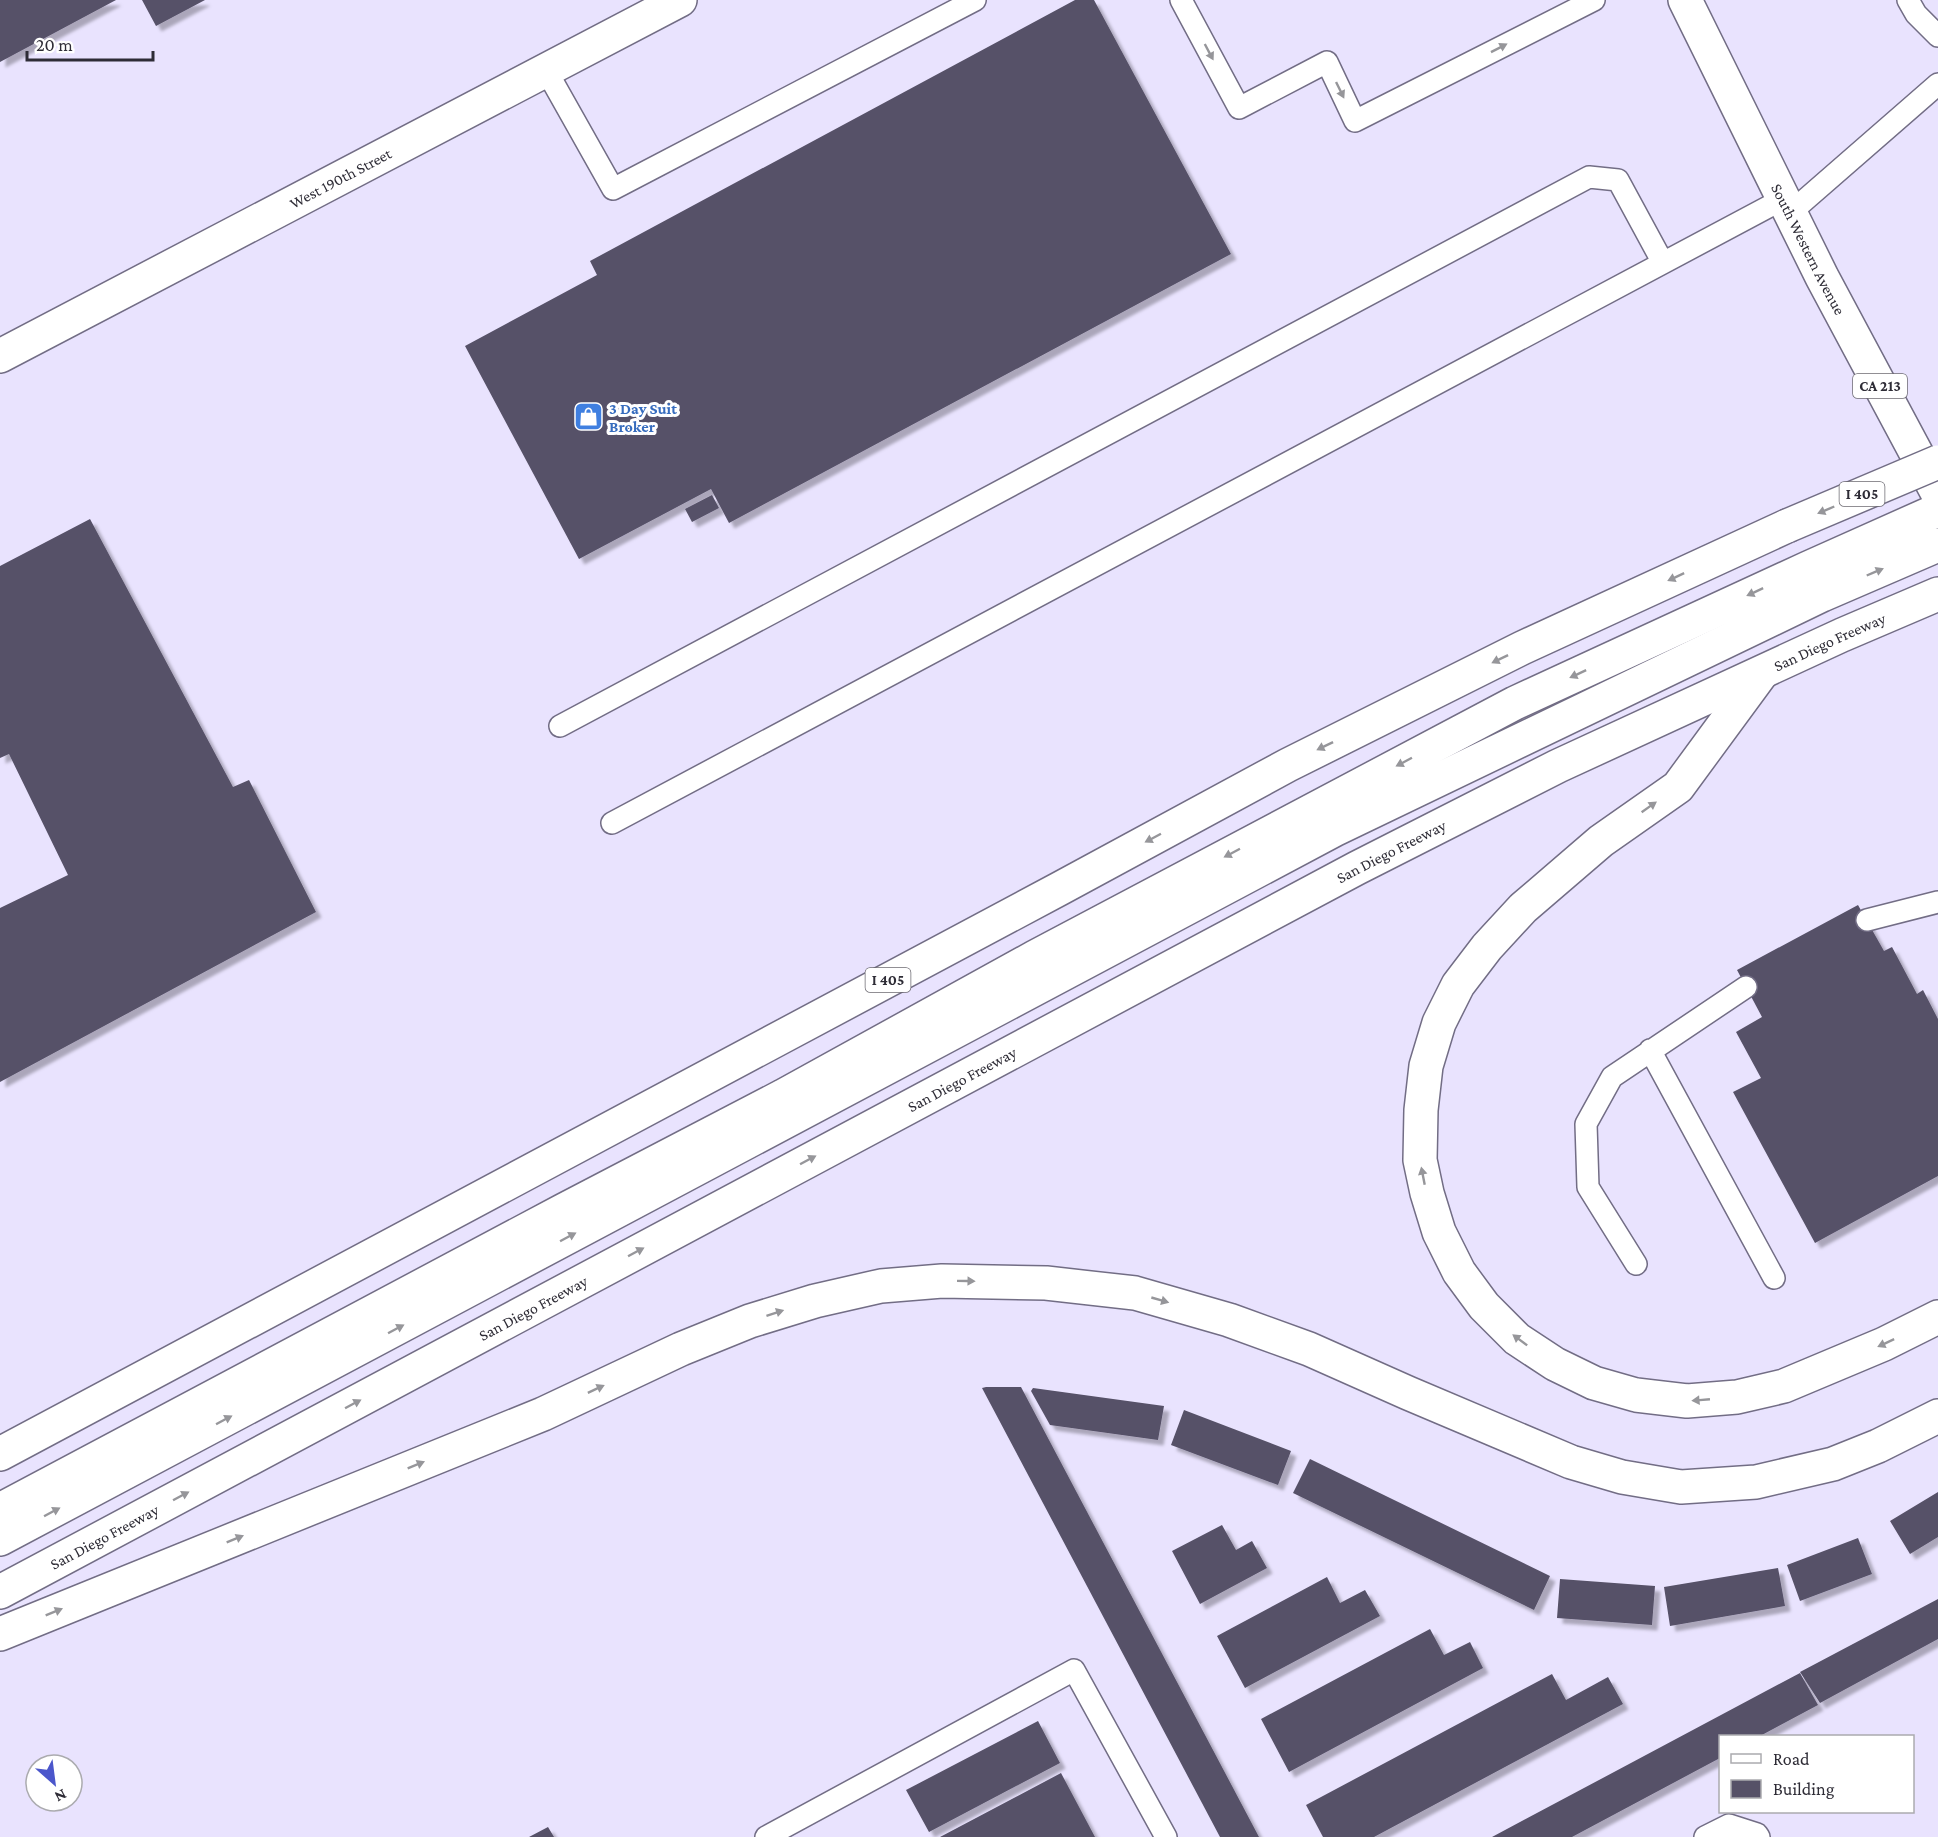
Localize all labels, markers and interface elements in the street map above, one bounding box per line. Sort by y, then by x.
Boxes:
scale bar [27,24,153,62]
text: 20 m [36,35,73,55]
one-way arrow [1204,43,1214,60]
one-way arrow [1490,44,1507,53]
one-way arrow [1336,82,1345,99]
street label: West 190th Street [286,144,395,212]
street label: South Western Avenue [1769,181,1849,317]
road number: CA 213 [1853,374,1907,398]
place label: 3 Day Suit Broker [609,400,677,435]
shop icon: 3 Day Suit Broker [572,401,604,433]
road number: I 405 [1840,482,1884,506]
one-way arrow [1818,505,1835,514]
one-way arrow [1867,568,1884,577]
one-way arrow [1668,573,1685,582]
one-way arrow [1747,588,1764,597]
street label: San Diego Freeway [1771,609,1889,674]
one-way arrow [1491,655,1508,664]
one-way arrow [1570,670,1587,679]
one-way arrow [1316,741,1334,751]
one-way arrow [1395,757,1412,767]
one-way arrow [1641,802,1657,813]
street label: San Diego Freeway [1333,816,1449,886]
one-way arrow [1144,833,1161,843]
one-way arrow [1223,848,1240,858]
road number: I 405 [866,968,910,992]
street label: San Diego Freeway [905,1043,1020,1115]
one-way arrow [800,1155,817,1165]
one-way arrow [1418,1166,1427,1185]
one-way arrow [560,1232,577,1242]
one-way arrow [628,1247,645,1257]
street label: San Diego Freeway [476,1272,591,1344]
one-way arrow [957,1277,976,1286]
one-way arrow [1151,1296,1169,1306]
one-way arrow [766,1308,784,1318]
one-way arrow [388,1324,405,1334]
one-way arrow [1512,1334,1528,1346]
one-way arrow [1877,1338,1894,1347]
one-way arrow [587,1384,604,1393]
one-way arrow [1691,1395,1710,1405]
one-way arrow [345,1399,362,1409]
one-way arrow [216,1415,233,1425]
one-way arrow [407,1460,425,1470]
one-way arrow [173,1491,190,1500]
street label: San Diego Freeway [47,1500,162,1572]
one-way arrow [43,1507,60,1517]
one-way arrow [226,1534,244,1543]
one-way arrow [45,1607,63,1616]
legend [1719,1735,1914,1813]
text: Road [1773,1749,1810,1769]
north arrow [24,1753,84,1813]
text: Building [1773,1779,1835,1799]
text: N [52,1786,70,1806]

